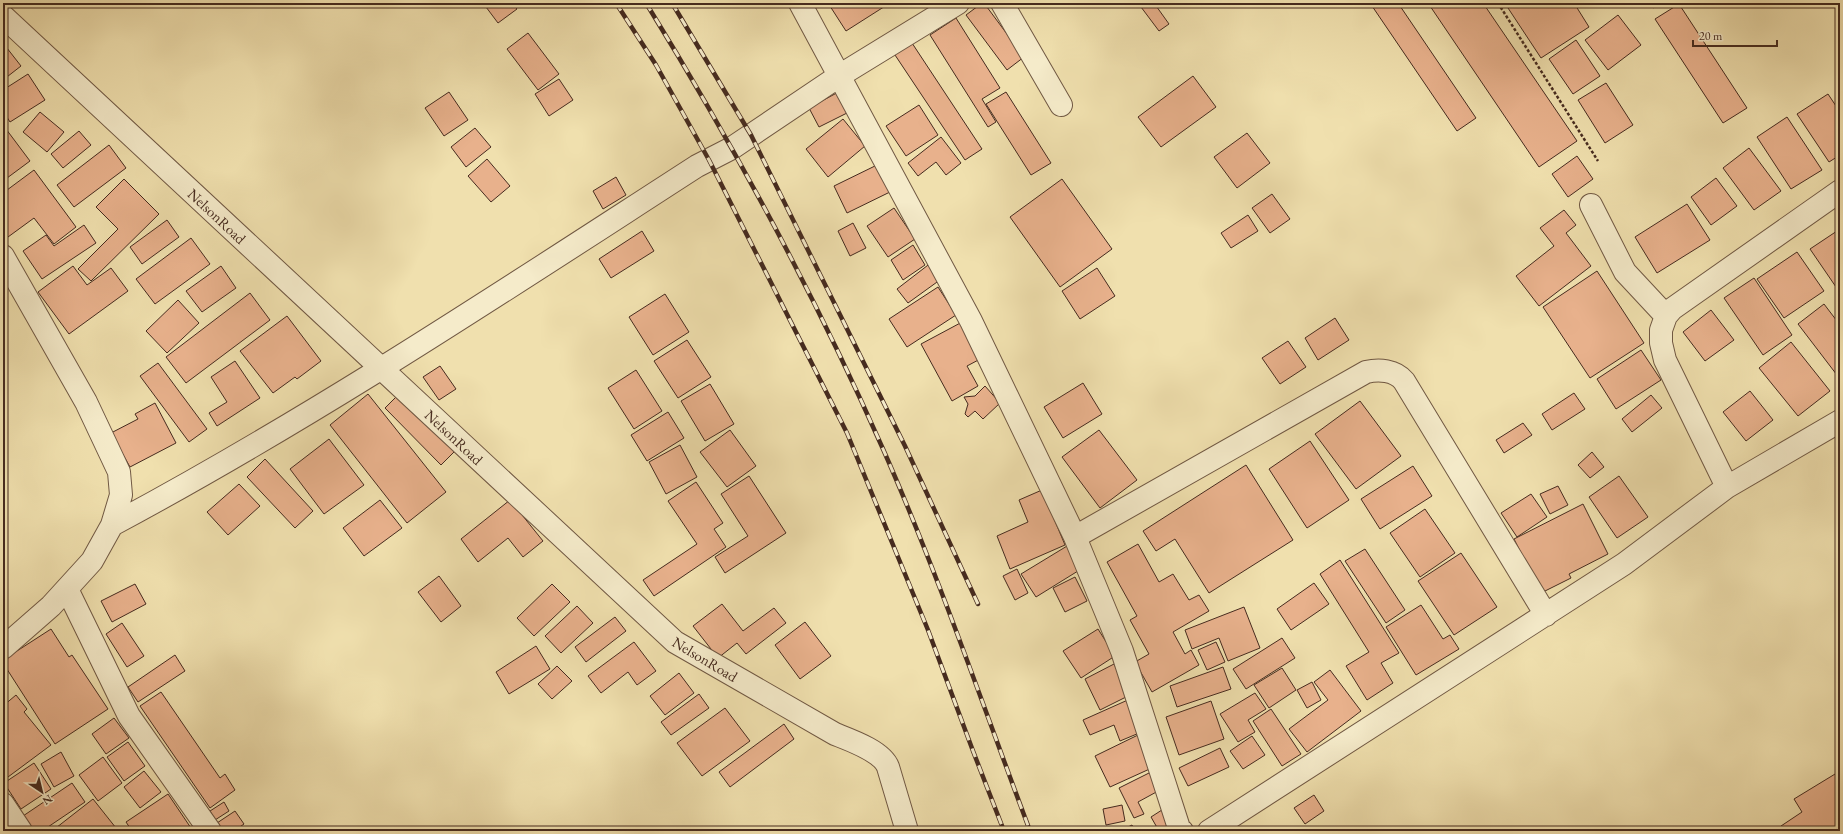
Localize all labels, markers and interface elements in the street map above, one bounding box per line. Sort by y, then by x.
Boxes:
scale bar [1693,22,1777,48]
text: 20 m [1699,28,1723,44]
street label: NelsonRoad [184,184,250,248]
street label: NelsonRoad [421,405,487,469]
street label: NelsonRoad [669,632,741,686]
north arrow [22,772,62,812]
text: N [40,792,55,809]

